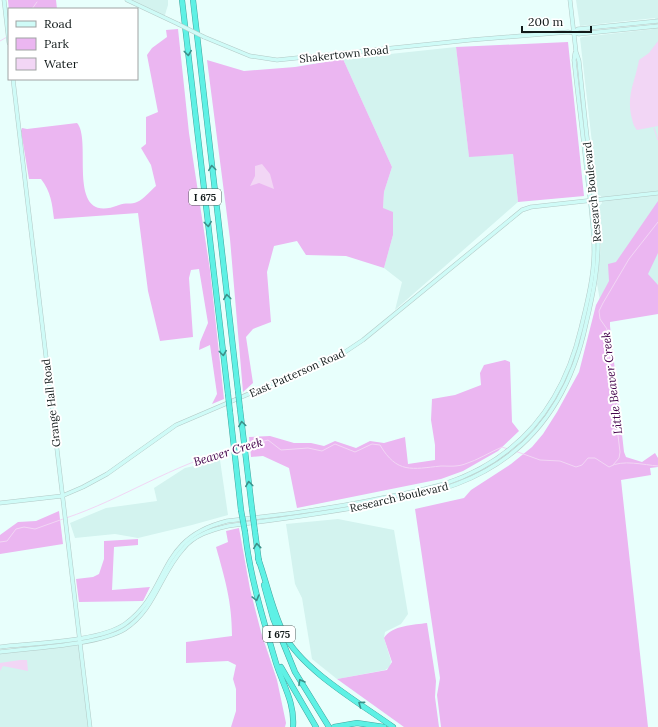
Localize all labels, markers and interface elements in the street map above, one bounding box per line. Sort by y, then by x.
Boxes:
legend [8,8,138,80]
scale bar [522,8,591,34]
text: 200 m [528,14,564,29]
text: Road [44,16,72,31]
text: Park [44,36,70,51]
street label: Shakertown Road [299,42,390,66]
one-way arrow [184,50,193,56]
text: Water [44,56,79,71]
street label: Research Boulevard [580,141,604,243]
one-way arrow [208,165,217,171]
road number: I 675 [189,189,221,205]
one-way arrow [204,220,213,227]
one-way arrow [223,294,232,300]
water label: Little Beaver Creek [598,331,625,435]
street label: East Patterson Road [247,346,347,400]
one-way arrow [219,350,228,356]
street label: Grange Hall Road [39,358,63,448]
one-way arrow [238,420,247,427]
water label: Beaver Creek [191,434,264,469]
street label: Research Boulevard [348,479,450,515]
one-way arrow [245,481,254,487]
one-way arrow [253,543,262,549]
one-way arrow [252,595,260,601]
road number: I 675 [263,626,295,642]
one-way arrow [299,679,306,686]
one-way arrow [359,702,366,709]

